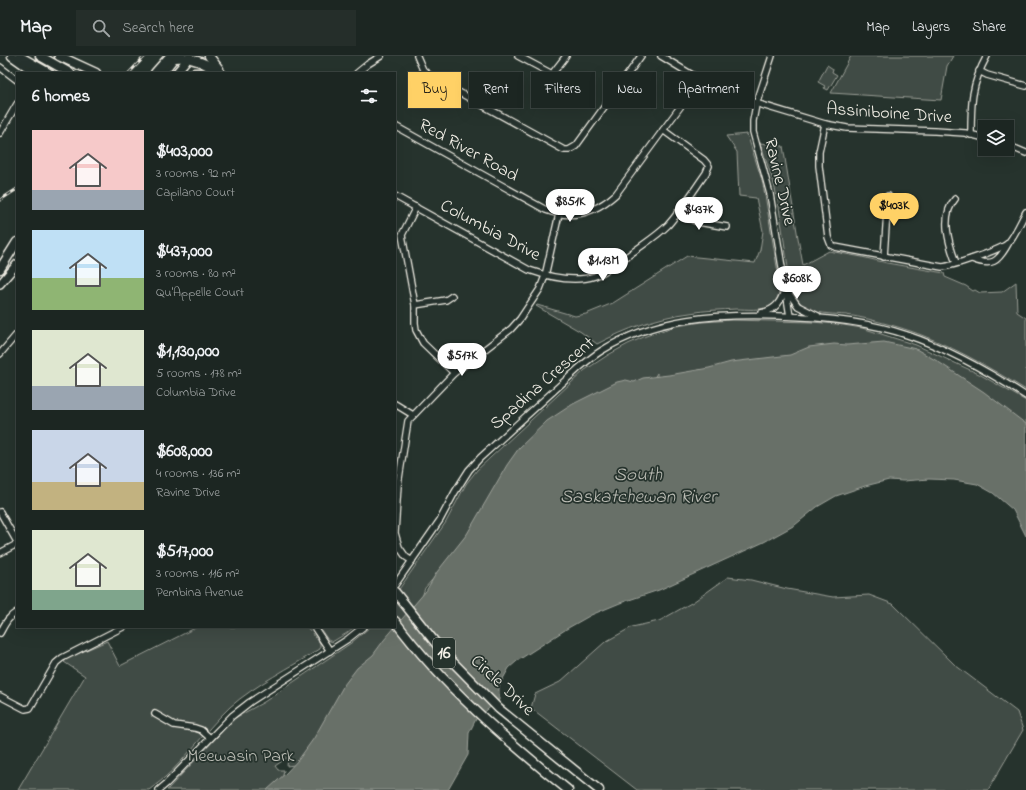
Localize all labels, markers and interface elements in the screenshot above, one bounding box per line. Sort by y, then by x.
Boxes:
search box [76,10,356,46]
text: Map [20,14,52,41]
icon: search [90,17,112,39]
text: Search here [122,17,194,39]
text: Map [866,17,890,38]
text: Layers [912,17,950,38]
text: Share [972,17,1006,38]
chip: Buy [408,72,461,108]
chip: Rent [469,72,523,108]
chip: Filters [531,72,595,108]
chip: New [603,72,656,108]
chip: Apartment [664,72,754,108]
text: 6 homes [32,84,90,109]
icon: filters [358,85,380,107]
street label: Assiniboine Drive [825,97,954,131]
street label: Red River Road [413,113,523,189]
map controls [978,120,1014,156]
button: layers [978,120,1014,156]
street label: Ravine Drive [756,136,802,229]
text: $403,000 [156,139,213,164]
icon: home [64,146,112,194]
text: 3 rooms · 92 m² [156,164,236,183]
text: Capilano Court [156,183,235,202]
pin: $851K [542,189,598,223]
text: $851K [555,192,585,211]
pin: $403K [866,193,922,227]
street label: Columbia Drive [435,194,546,269]
text: $403K [879,196,909,215]
pin: $437K [671,197,727,231]
text: $437K [684,200,714,219]
text: $437,000 [156,239,212,264]
icon: home [64,246,112,294]
pin: $1.13M [570,248,636,282]
text: $1.13M [587,251,619,270]
text: 3 rooms · 80 m² [156,264,236,283]
pin: $608K [769,266,825,300]
text: $608K [782,269,812,288]
text: Qu'Appelle Court [156,283,244,302]
street label: Spadina Crescent [485,331,601,437]
text: $1,130,000 [156,339,219,364]
pin: $517K [434,343,490,377]
icon: home [64,346,112,394]
text: $517K [446,346,478,365]
text: 5 rooms · 178 m² [156,364,242,383]
text: Columbia Drive [156,383,236,402]
text: $608,000 [156,439,212,464]
icon: home [64,446,112,494]
water label: South Saskatchewan River [560,462,718,511]
text: 4 rooms · 136 m² [156,464,241,483]
text: Ravine Drive [156,483,220,502]
text: $517,000 [156,539,213,564]
icon: home [64,546,112,594]
text: 3 rooms · 116 m² [156,564,239,583]
text: Pembina Avenue [156,583,243,602]
road number: 16 [433,638,455,668]
street label: Circle Drive [464,649,541,723]
park label: Meewasin Park [188,744,295,770]

